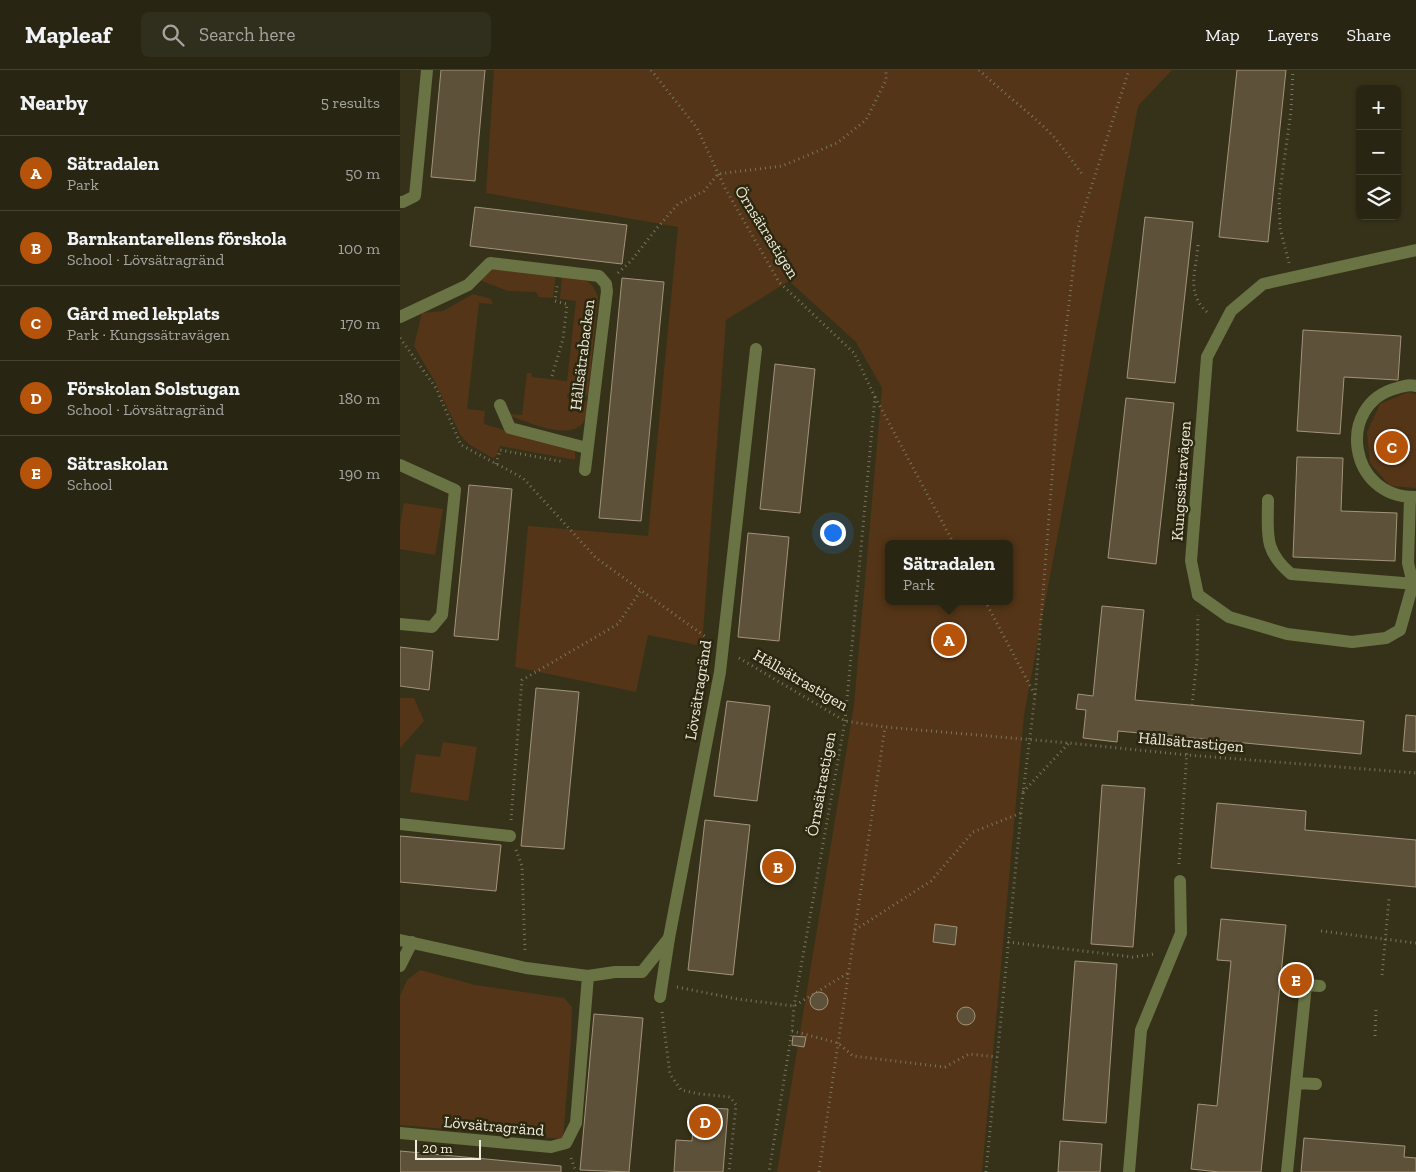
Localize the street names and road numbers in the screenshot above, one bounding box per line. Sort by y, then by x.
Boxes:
street label: Örnsätrastigen [731,182,803,282]
street label: Hållsätrabacken [566,298,598,412]
street label: Kungssätravägen [1167,420,1195,542]
street label: Lövsätragränd [681,638,715,741]
street label: Hållsätrastigen [750,645,852,715]
street label: Hållsätrastigen [1137,728,1246,756]
street label: Örnsätrastigen [802,730,840,838]
street label: Lövsätragränd [443,1112,545,1140]

